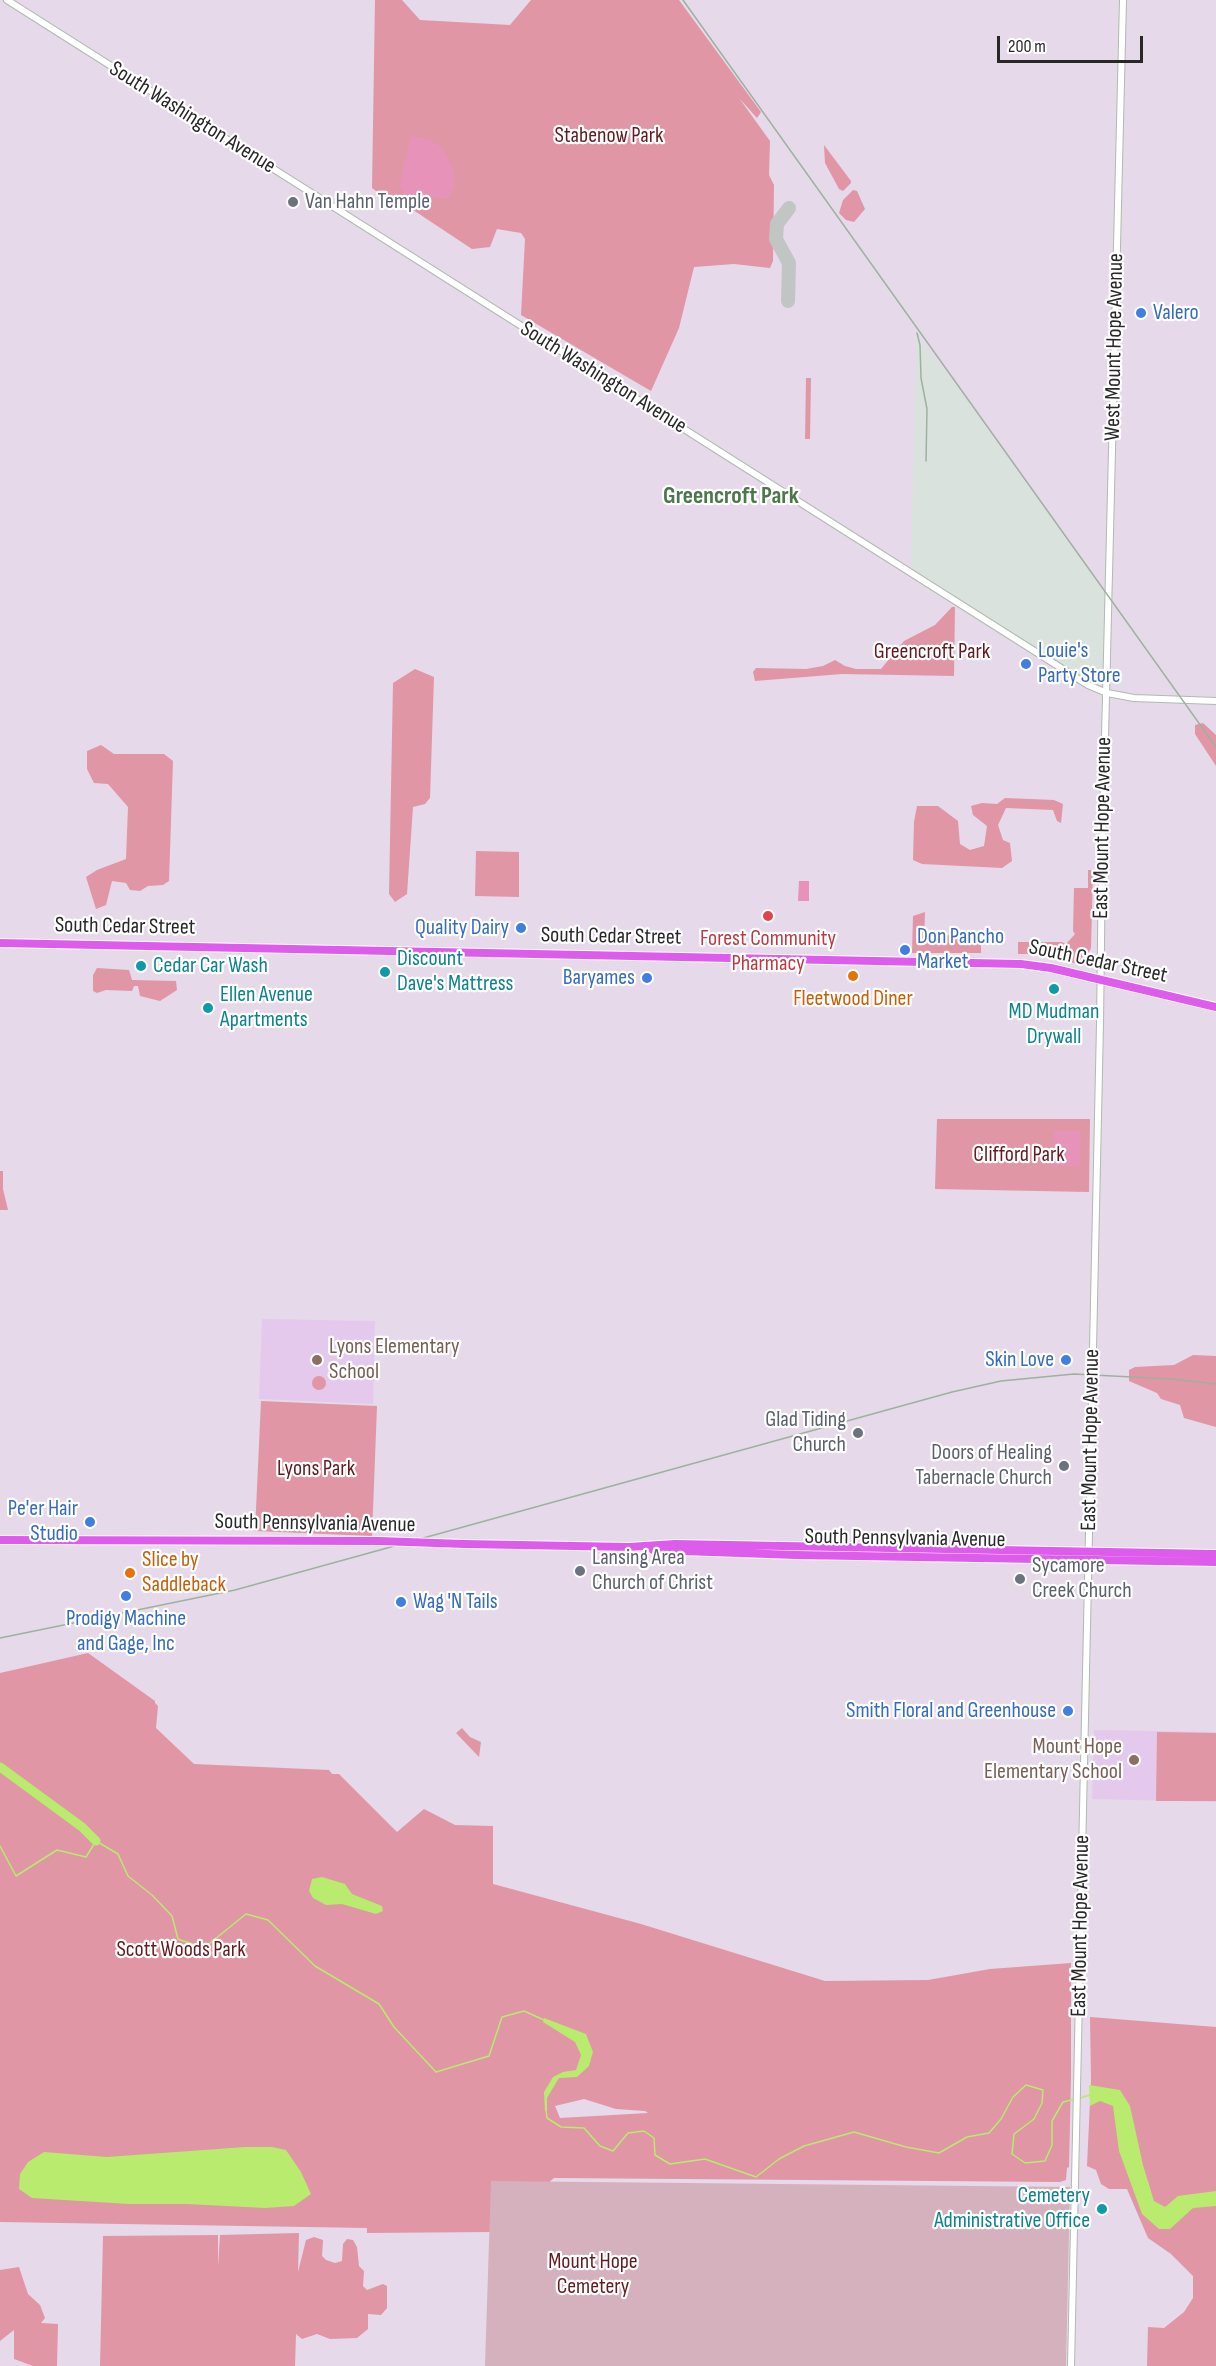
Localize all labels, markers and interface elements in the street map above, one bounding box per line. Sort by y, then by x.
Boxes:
scale bar [1000,24,1146,62]
text: 200 m [1008,36,1046,57]
street label: South Washington Avenue [104,56,280,180]
park label: Stabenow Park [555,123,663,149]
place label: Van Hahn Temple [305,189,430,215]
marker: Van Hahn Temple [286,195,300,209]
street label: West Mount Hope Avenue [1100,253,1130,441]
place label: Valero [1153,300,1199,326]
marker: Valero [1134,306,1148,320]
street label: South Washington Avenue [515,316,691,440]
district label: Greencroft Park [663,483,799,511]
place label: Louie's Party Store [1038,638,1121,690]
park label: Greencroft Park [874,639,990,665]
marker: Louie's Party Store [1019,657,1033,671]
street label: East Mount Hope Avenue [1088,737,1118,919]
marker: Forest Community Pharmacy [761,909,775,923]
street label: South Cedar Street [55,913,195,941]
place label: Quality Dairy [415,915,509,941]
marker: Quality Dairy [514,921,528,935]
street label: South Cedar Street [541,923,681,951]
place label: Don Pancho Market [917,924,1004,975]
place label: Forest Community Pharmacy [700,926,836,978]
street label: South Cedar Street [1027,934,1169,990]
marker: Don Pancho Market [898,943,912,957]
place label: Discount Dave's Mattress [397,946,513,998]
place label: Cedar Car Wash [153,953,268,979]
marker: Cedar Car Wash [134,959,148,973]
marker: Discount Dave's Mattress [378,965,392,979]
place label: Baryames [563,965,635,991]
marker: Fleetwood Diner [846,969,860,983]
marker: Baryames [640,971,654,985]
place label: Ellen Avenue Apartments [220,982,313,1034]
marker: MD Mudman Drywall [1047,982,1061,996]
place label: Fleetwood Diner [793,986,913,1012]
place label: MD Mudman Drywall [1009,999,1099,1050]
marker: Ellen Avenue Apartments [201,1001,215,1015]
park label: Clifford Park [973,1142,1065,1168]
place label: Lyons Elementary School [329,1334,459,1386]
place label: Skin Love [985,1347,1054,1373]
street label: East Mount Hope Avenue [1076,1349,1106,1531]
marker: Lyons Elementary School [310,1353,324,1367]
marker: Skin Love [1059,1353,1073,1367]
place label: Glad Tiding Church [765,1407,846,1458]
marker: Glad Tiding Church [851,1426,865,1440]
place label: Doors of Healing Tabernacle Church [915,1440,1052,1492]
park label: Lyons Park [277,1456,355,1482]
marker: Doors of Healing Tabernacle Church [1057,1459,1071,1473]
place label: Pe'er Hair Studio [8,1496,78,1548]
street label: South Pennsylvania Avenue [214,1509,416,1539]
marker: Pe'er Hair Studio [83,1515,97,1529]
street label: South Pennsylvania Avenue [804,1524,1006,1554]
place label: Lansing Area Church of Christ [592,1545,713,1597]
place label: Slice by Saddleback [142,1547,226,1598]
place label: Sycamore Creek Church [1032,1553,1132,1604]
marker: Lansing Area Church of Christ [573,1564,587,1578]
marker: Slice by Saddleback [123,1566,137,1580]
marker: Sycamore Creek Church [1013,1572,1027,1586]
marker: Prodigy Machine and Gage, Inc [119,1589,133,1603]
place label: Wag 'N Tails [413,1589,498,1615]
marker: Wag 'N Tails [394,1595,408,1609]
place label: Prodigy Machine and Gage, Inc [66,1606,186,1658]
place label: Smith Floral and Greenhouse [846,1698,1056,1724]
marker: Smith Floral and Greenhouse [1061,1704,1075,1718]
place label: Mount Hope Elementary School [984,1734,1122,1786]
marker: Mount Hope Elementary School [1127,1753,1141,1767]
street label: East Mount Hope Avenue [1066,1835,1096,2017]
park label: Scott Woods Park [116,1937,246,1963]
place label: Cemetery Administrative Office [934,2183,1090,2234]
marker: Cemetery Administrative Office [1095,2202,1109,2216]
park label: Mount Hope Cemetery [548,2249,638,2300]

